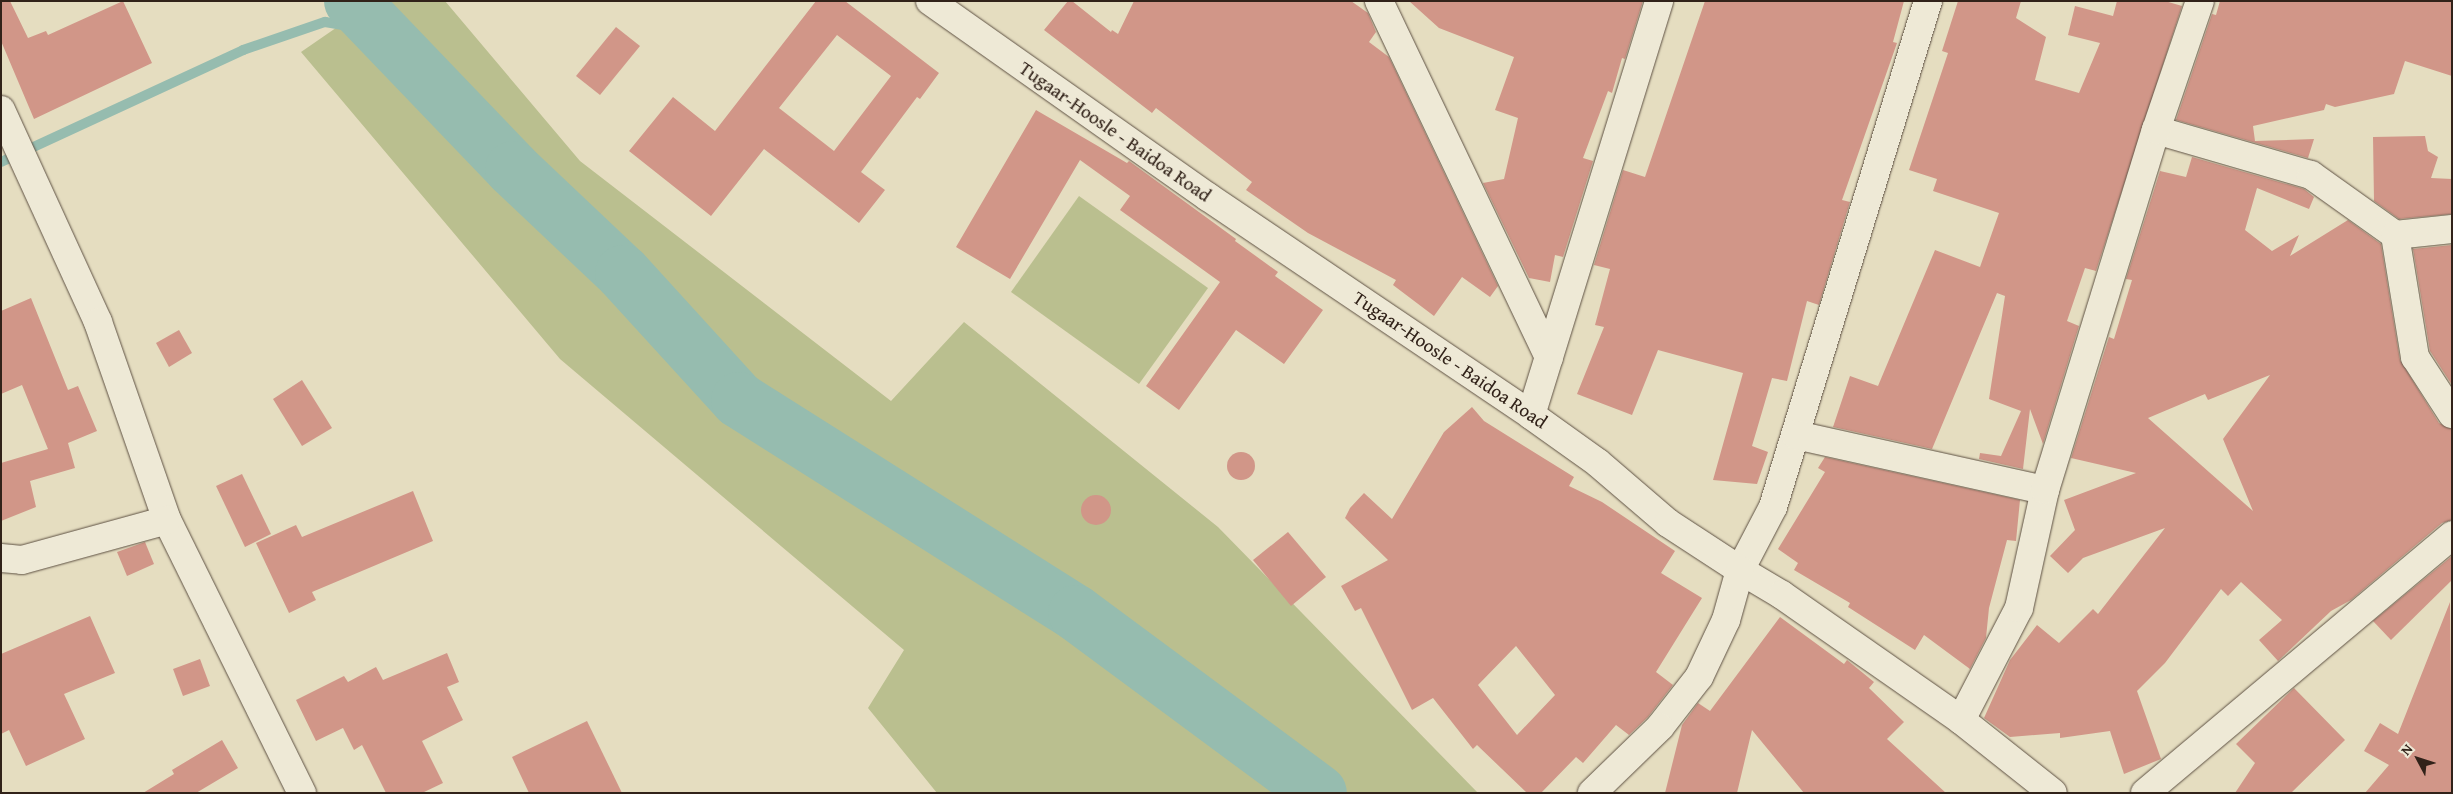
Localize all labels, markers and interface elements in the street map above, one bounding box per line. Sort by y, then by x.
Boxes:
street label: Tugaar-Hoosle - Baidoa Road [1015,57,1215,207]
street label: Tugaar-Hoosle - Baidoa Road [1349,286,1551,434]
north arrow [2393,734,2443,784]
text: N [2396,739,2417,759]

